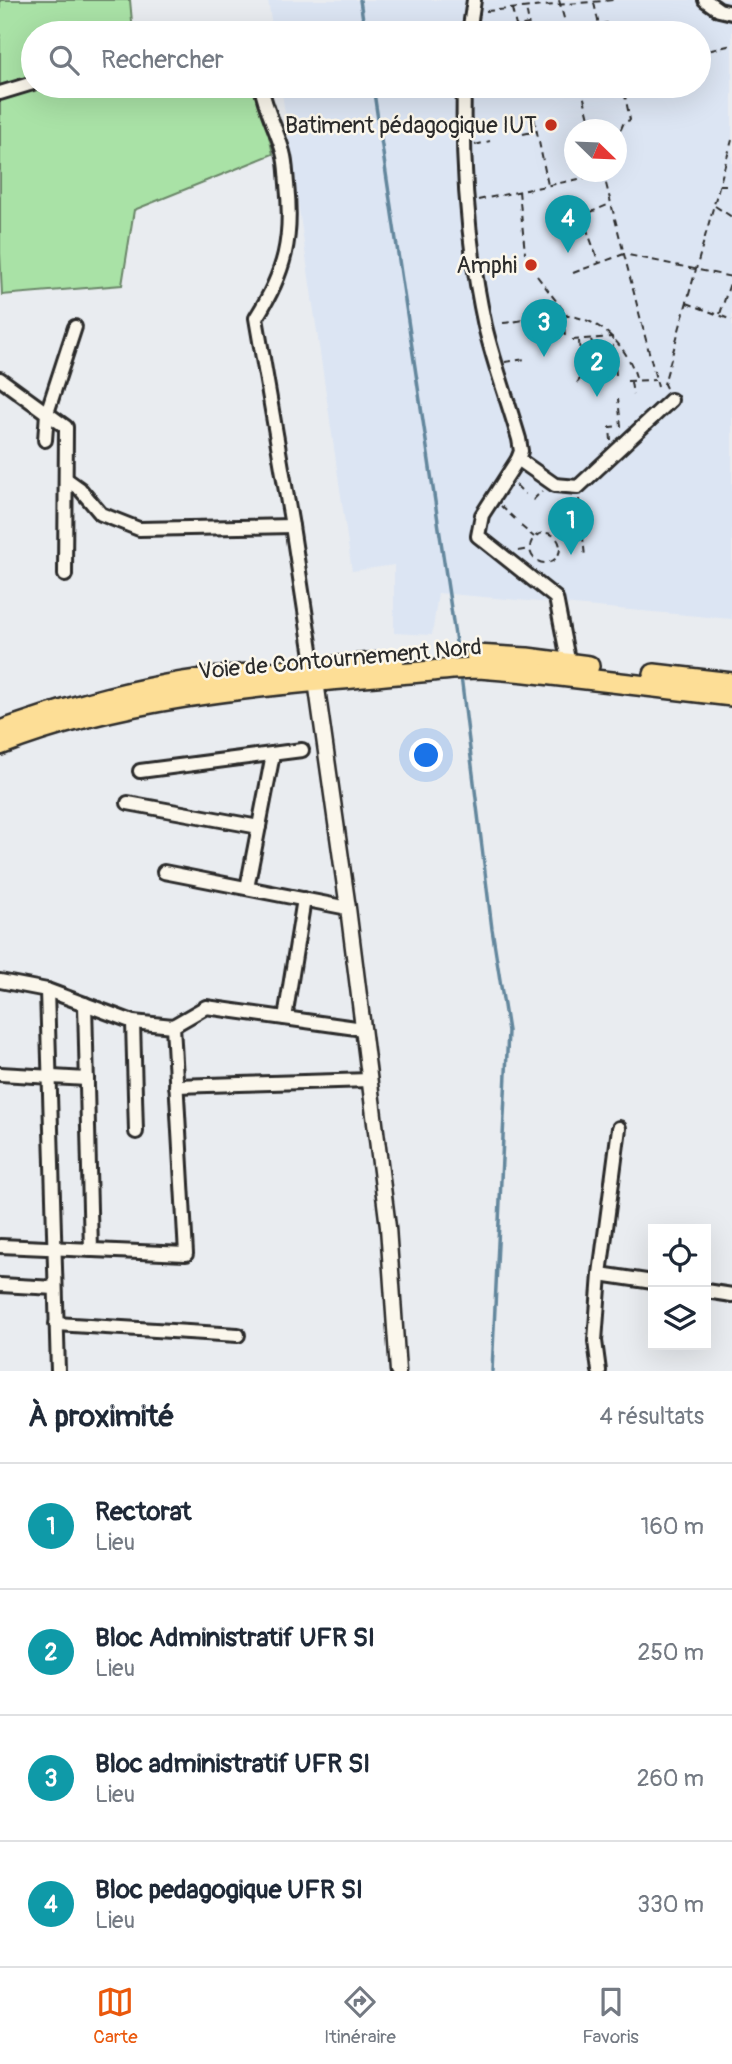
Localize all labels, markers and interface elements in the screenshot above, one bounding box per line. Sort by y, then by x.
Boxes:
search box [21,21,711,98]
icon: search [45,41,83,79]
text: Rechercher [101,44,224,76]
place label: Batiment pédagogique IUT [285,111,537,140]
marker: Batiment pédagogique IUT [543,117,559,133]
north arrow [564,119,627,182]
pin: 4 [545,195,591,253]
place label: Amphi [456,251,517,280]
marker: Amphi [523,257,539,273]
pin: 3 [521,299,567,357]
pin: 2 [574,339,620,397]
pin: 1 [548,497,594,555]
street label: Voie de Contournement Nord [197,632,483,686]
your location [409,738,443,772]
map controls [648,1224,711,1350]
button: locate [648,1224,711,1287]
button: layers [648,1287,711,1350]
text: À proximité [28,1398,174,1435]
text: 4 résultats [600,1402,704,1431]
text: Rectorat [95,1496,192,1528]
text: 1 [47,1512,56,1541]
text: 160 m [640,1512,704,1541]
text: Lieu [95,1528,135,1557]
text: Bloc Administratif UFR SI [95,1622,375,1654]
text: 2 [45,1638,57,1667]
text: 250 m [638,1638,704,1667]
text: Lieu [95,1654,135,1683]
text: Bloc administratif UFR SI [95,1748,370,1780]
text: 3 [45,1764,57,1793]
text: 260 m [637,1764,704,1793]
text: Lieu [95,1780,135,1809]
text: Bloc pedagogique UFR SI [95,1874,363,1906]
text: 4 [44,1890,58,1919]
text: 330 m [637,1890,704,1919]
text: Lieu [95,1906,135,1935]
tab: Carte [93,1983,138,2049]
tab: Itinéraire [324,1983,396,2049]
tab: Favoris [582,1983,639,2049]

